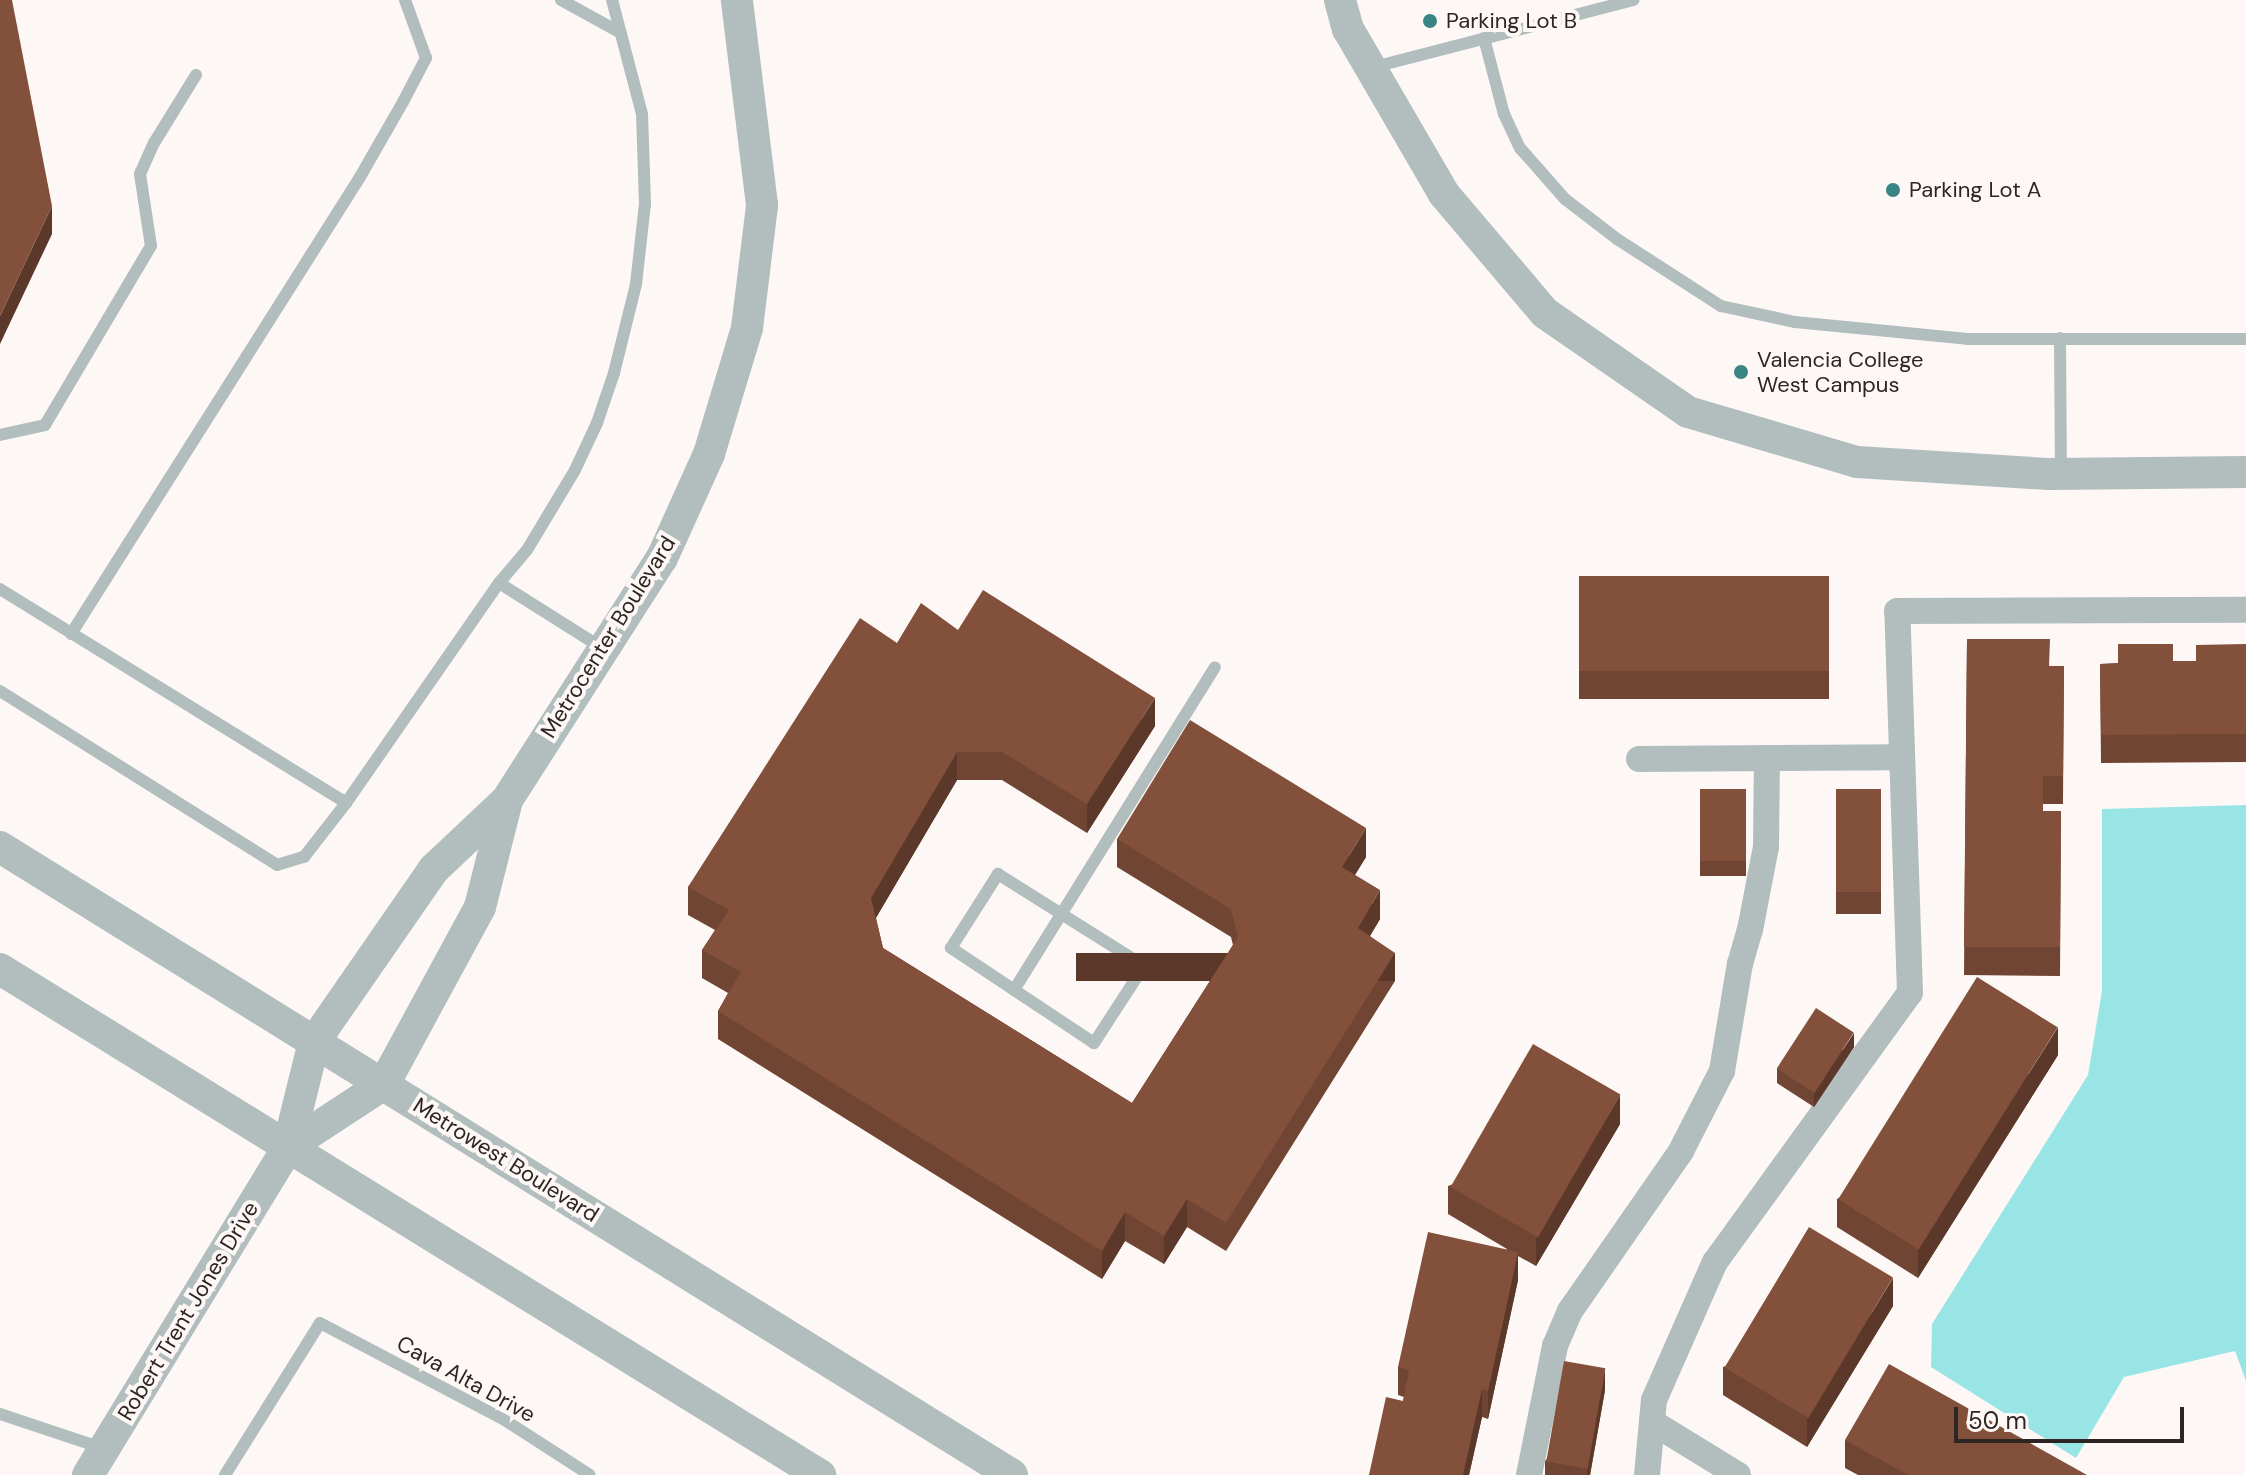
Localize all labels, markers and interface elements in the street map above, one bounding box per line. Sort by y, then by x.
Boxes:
place label: Parking Lot B [1446,8,1577,34]
marker: Parking Lot B [1421,12,1439,30]
place label: Parking Lot A [1909,177,2041,203]
marker: Parking Lot A [1884,181,1902,199]
place label: Valencia College West Campus [1757,346,1924,398]
marker: Valencia College West Campus [1732,363,1750,381]
street label: Metrocenter Boulevard [535,531,681,743]
street label: Metrowest Boulevard [408,1092,604,1228]
street label: Robert Trent Jones Drive [112,1197,264,1425]
street label: Cava Alta Drive [392,1330,540,1428]
scale bar [1958,1391,2188,1441]
text: 50 m [1968,1405,2027,1436]

